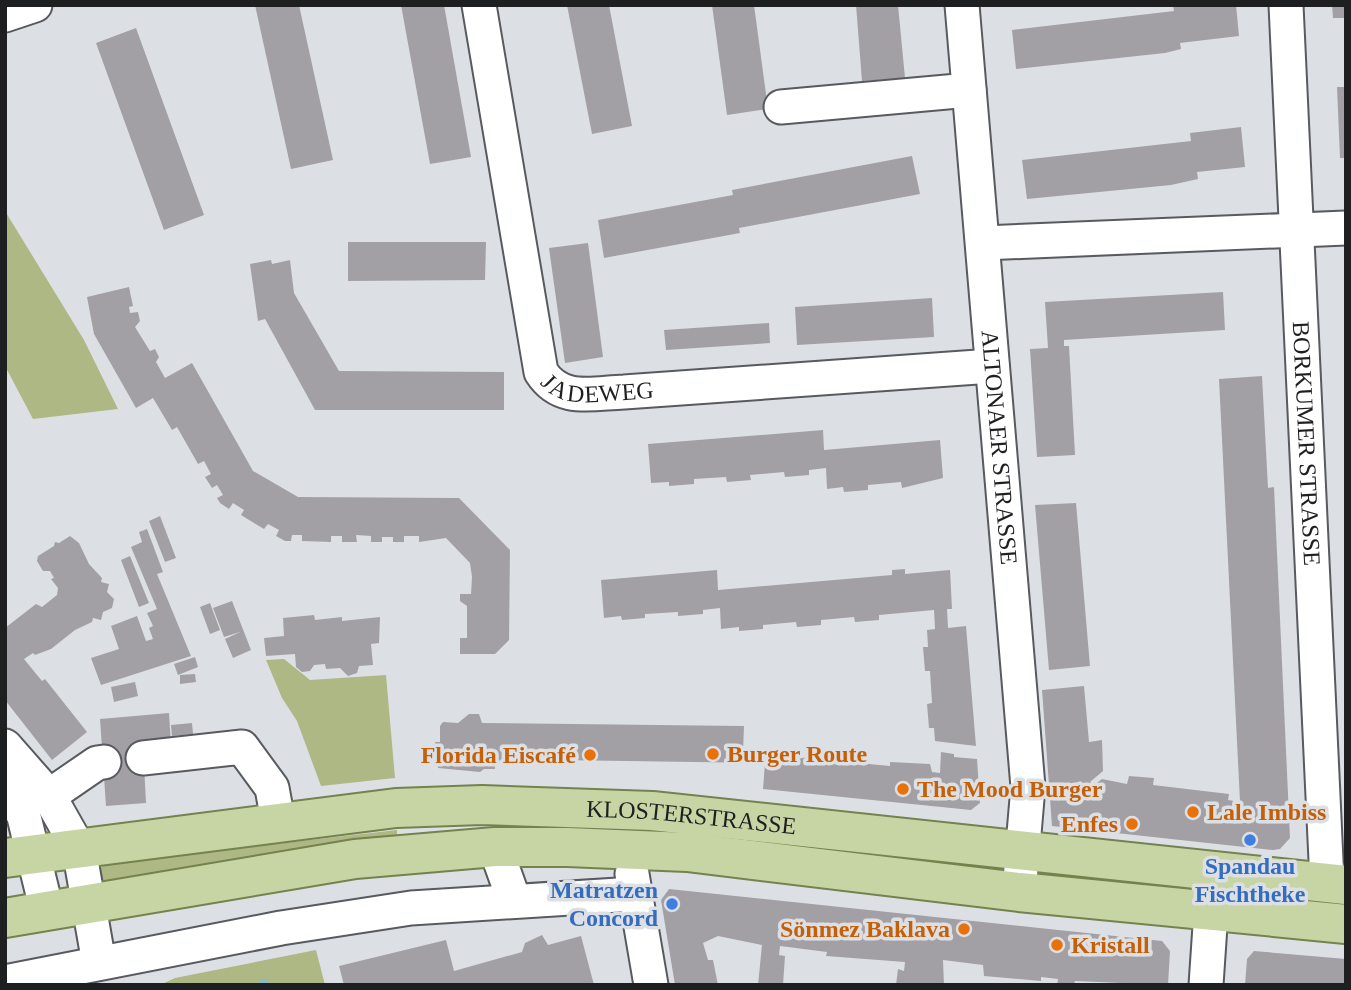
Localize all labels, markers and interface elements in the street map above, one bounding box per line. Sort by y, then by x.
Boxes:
street label: BORKUMER STRASSE [1288,321,1325,566]
street label: ALTONAER STRASSE [976,329,1022,566]
street label: JADEWEG [536,369,655,408]
place label: Burger Route [727,741,868,767]
place label: Florida Eiscafé [421,742,576,768]
marker: Burger Route [705,746,721,762]
marker: Florida Eiscafé [582,747,598,763]
place label: The Mood Burger [917,776,1103,802]
marker: The Mood Burger [895,781,911,797]
street label: KLOSTERSTRASSE [586,796,798,839]
place label: Lale Imbiss [1207,799,1326,825]
marker: Lale Imbiss [1185,804,1201,820]
place label: Enfes [1061,811,1118,837]
marker: Enfes [1124,816,1140,832]
marker: Spandau Fischtheke [1242,832,1258,848]
place label: Spandau Fischtheke [1195,853,1306,907]
place label: Matratzen Concord [550,877,659,931]
marker: Matratzen Concord [664,896,680,912]
place label: Sönmez Baklava [780,916,950,942]
marker: Sönmez Baklava [956,921,972,937]
place label: Kristall [1071,932,1150,958]
marker: Kristall [1049,937,1065,953]

